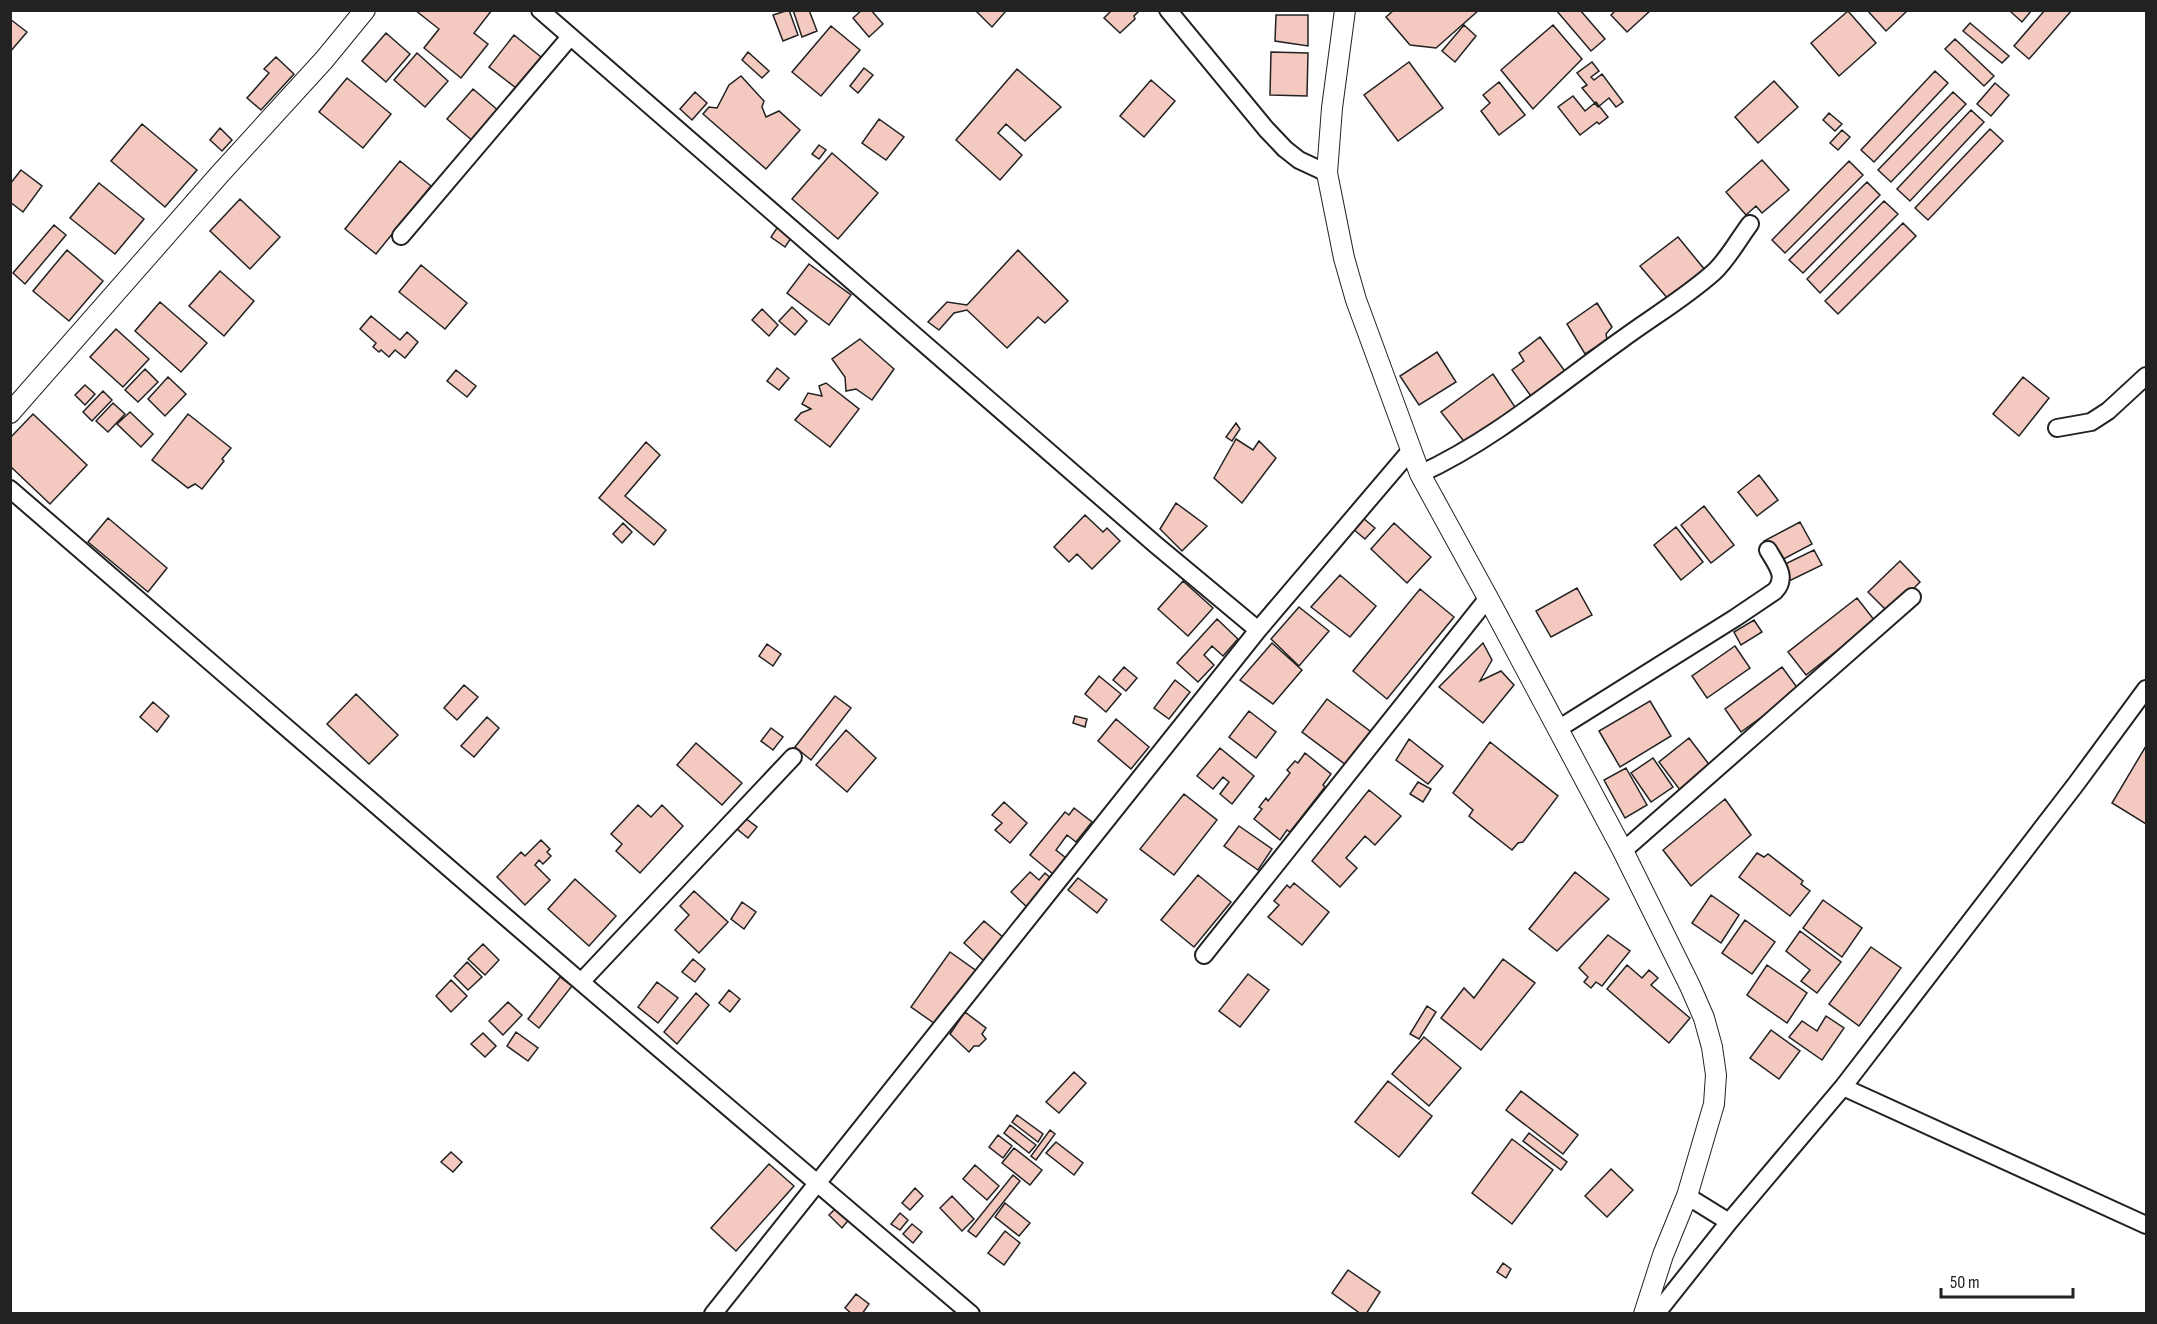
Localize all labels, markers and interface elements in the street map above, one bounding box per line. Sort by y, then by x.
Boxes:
scale bar [1941,1261,2073,1299]
text: 50 m [1950,1272,1980,1293]

